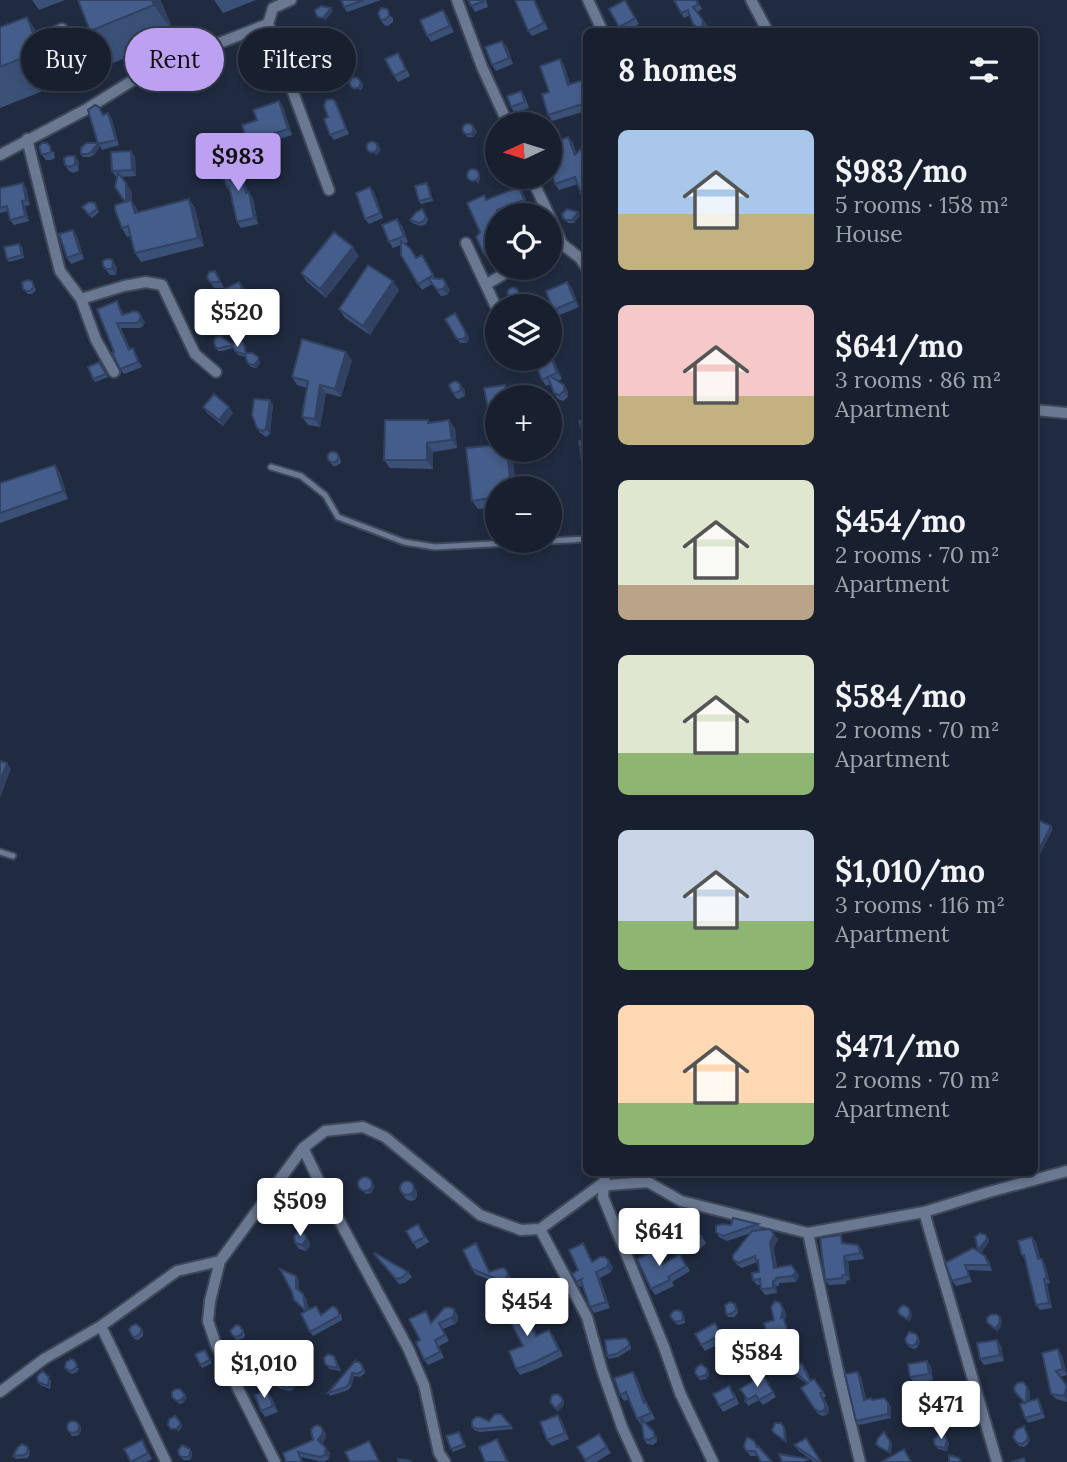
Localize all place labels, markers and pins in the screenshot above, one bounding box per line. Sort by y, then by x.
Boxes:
pin: $983 [197,134,279,193]
pin: $520 [196,290,278,349]
pin: $509 [259,1178,341,1238]
pin: $641 [618,1208,700,1268]
pin: $454 [486,1278,568,1338]
pin: $584 [716,1330,798,1389]
pin: $1,010 [207,1340,321,1400]
pin: $471 [900,1382,982,1441]

